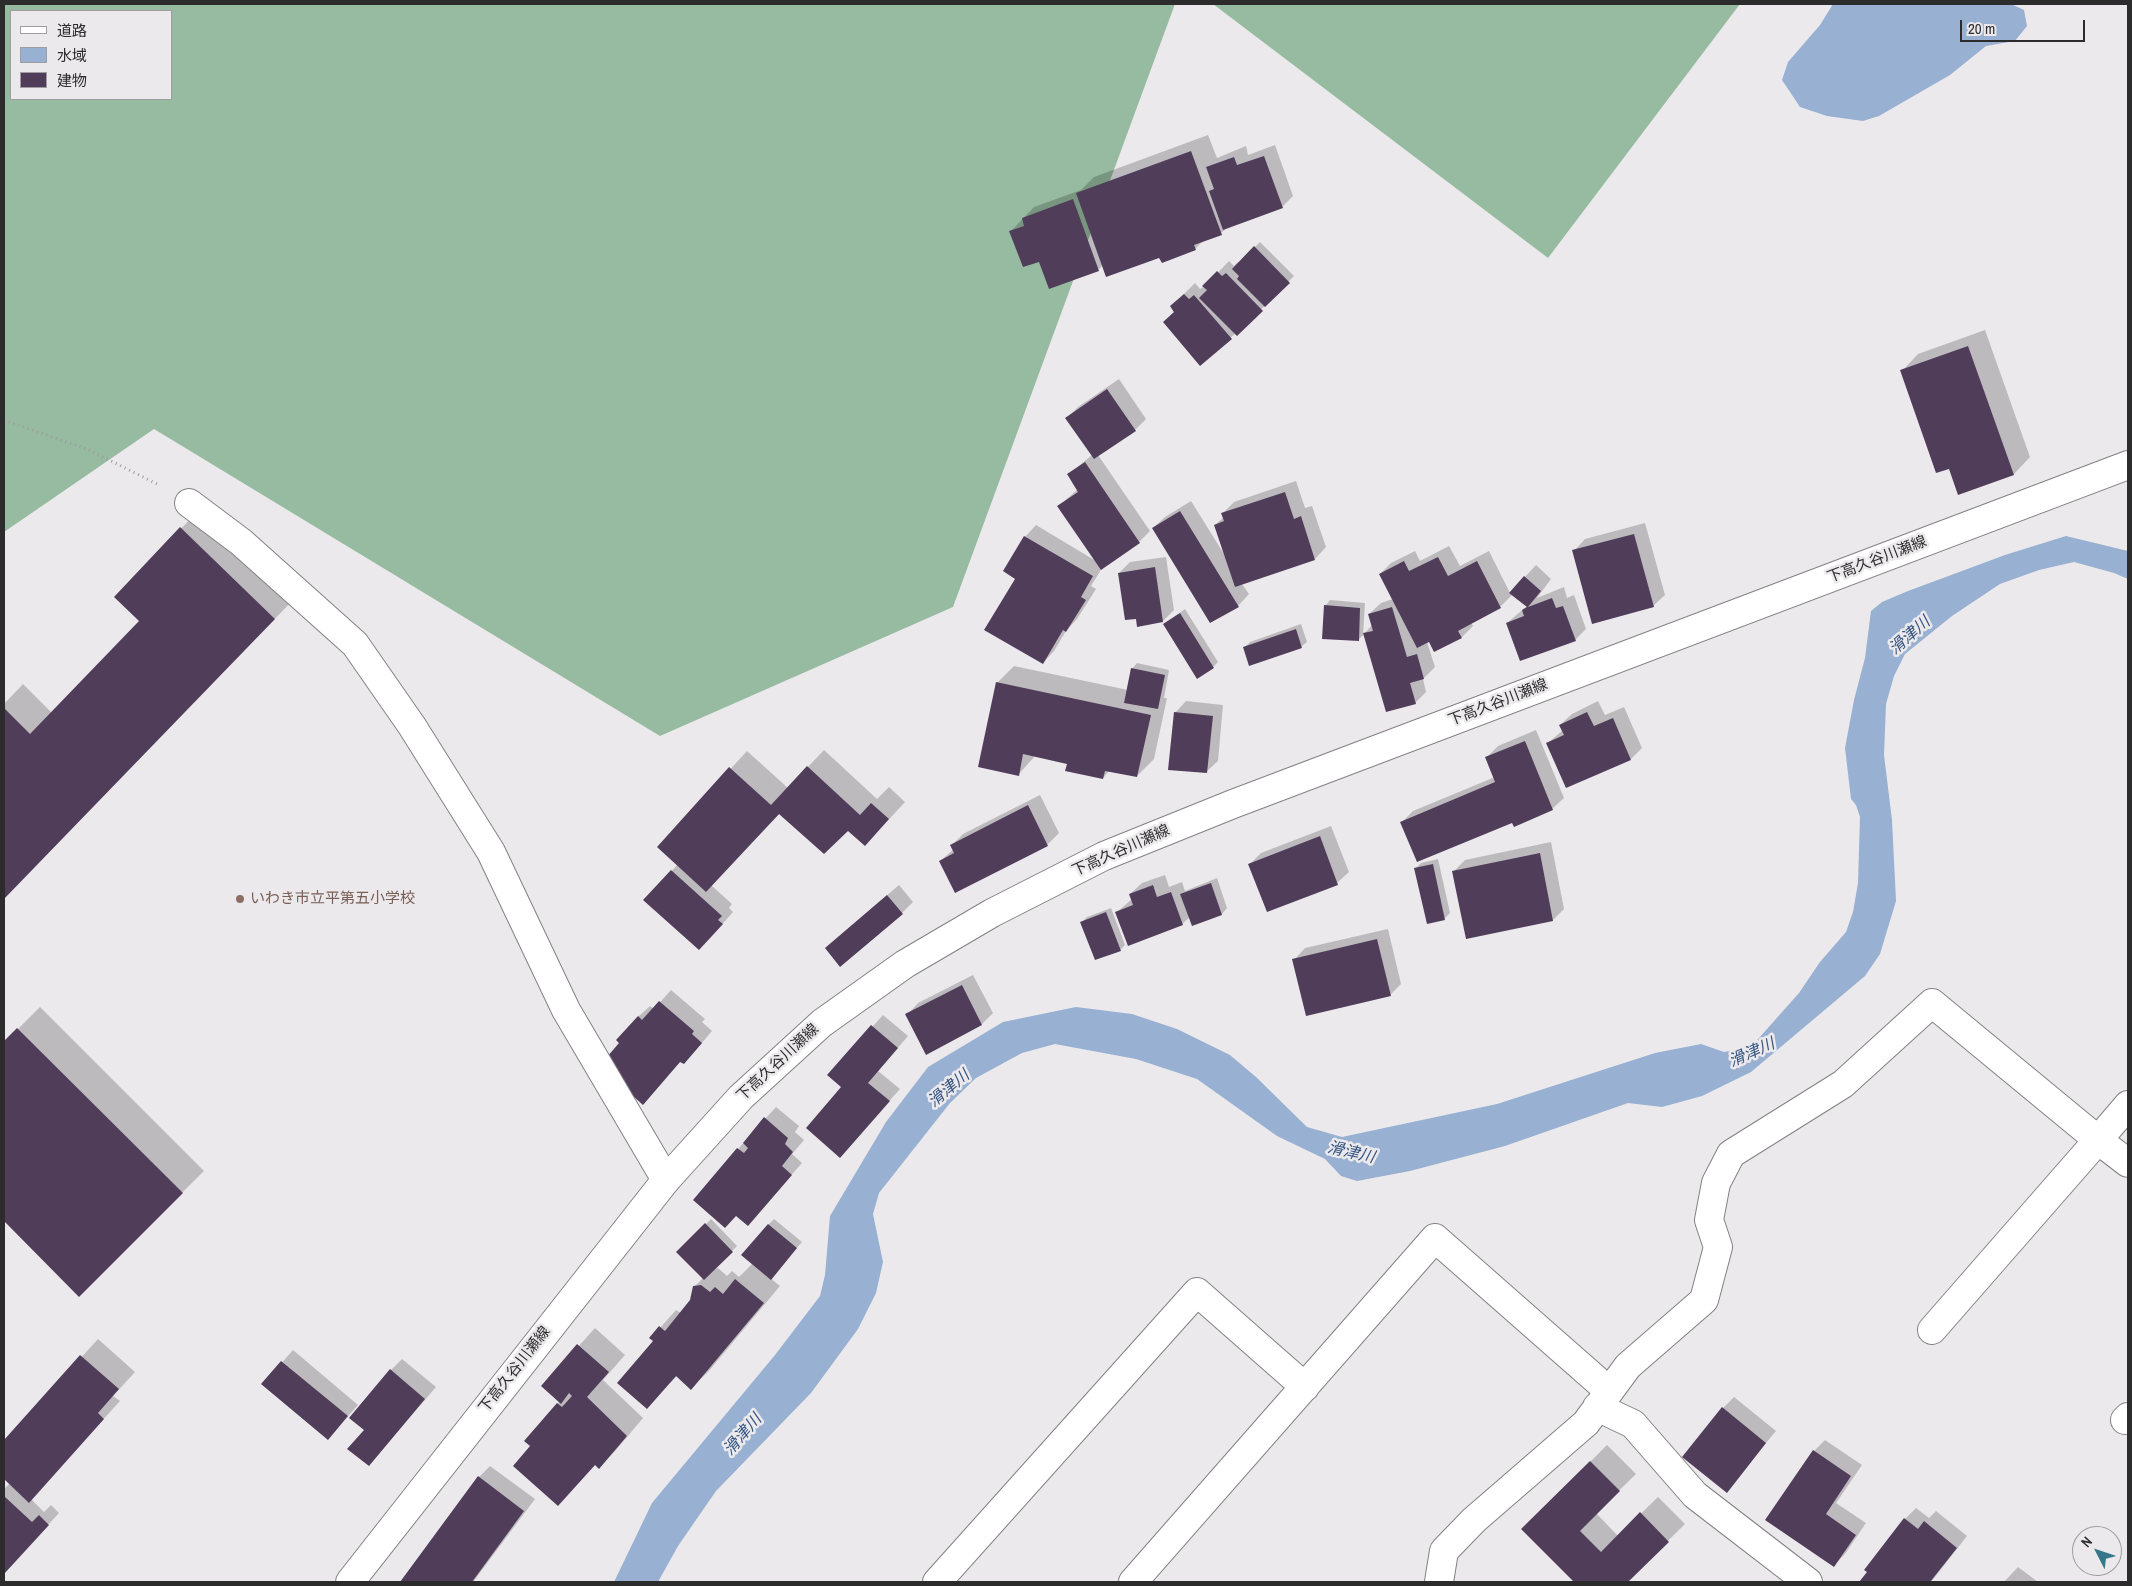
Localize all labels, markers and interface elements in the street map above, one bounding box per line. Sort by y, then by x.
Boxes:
legend [10,10,172,100]
scale bar [1962,10,2087,42]
text: 20 m [1968,18,1995,39]
text: 道路 [57,20,87,41]
text: 水域 [57,45,87,66]
text: 建物 [57,70,87,91]
street label: 下高久谷川瀬線 [1825,533,1929,587]
water label: 滑津川 [1886,613,1934,659]
street label: 下高久谷川瀬線 [1446,676,1550,730]
street label: 下高久谷川瀬線 [1069,821,1173,881]
place label: いわき市立平第五小学校 [250,890,415,908]
marker: いわき市立平第五小学校 [234,893,246,905]
street label: 下高久谷川瀬線 [733,1021,823,1105]
water label: 滑津川 [1726,1034,1778,1072]
water label: 滑津川 [924,1066,974,1112]
water label: 滑津川 [1325,1138,1377,1168]
street label: 下高久谷川瀬線 [476,1323,554,1417]
water label: 滑津川 [720,1411,766,1459]
north arrow [2072,1526,2122,1576]
text: N [2077,1533,2096,1551]

